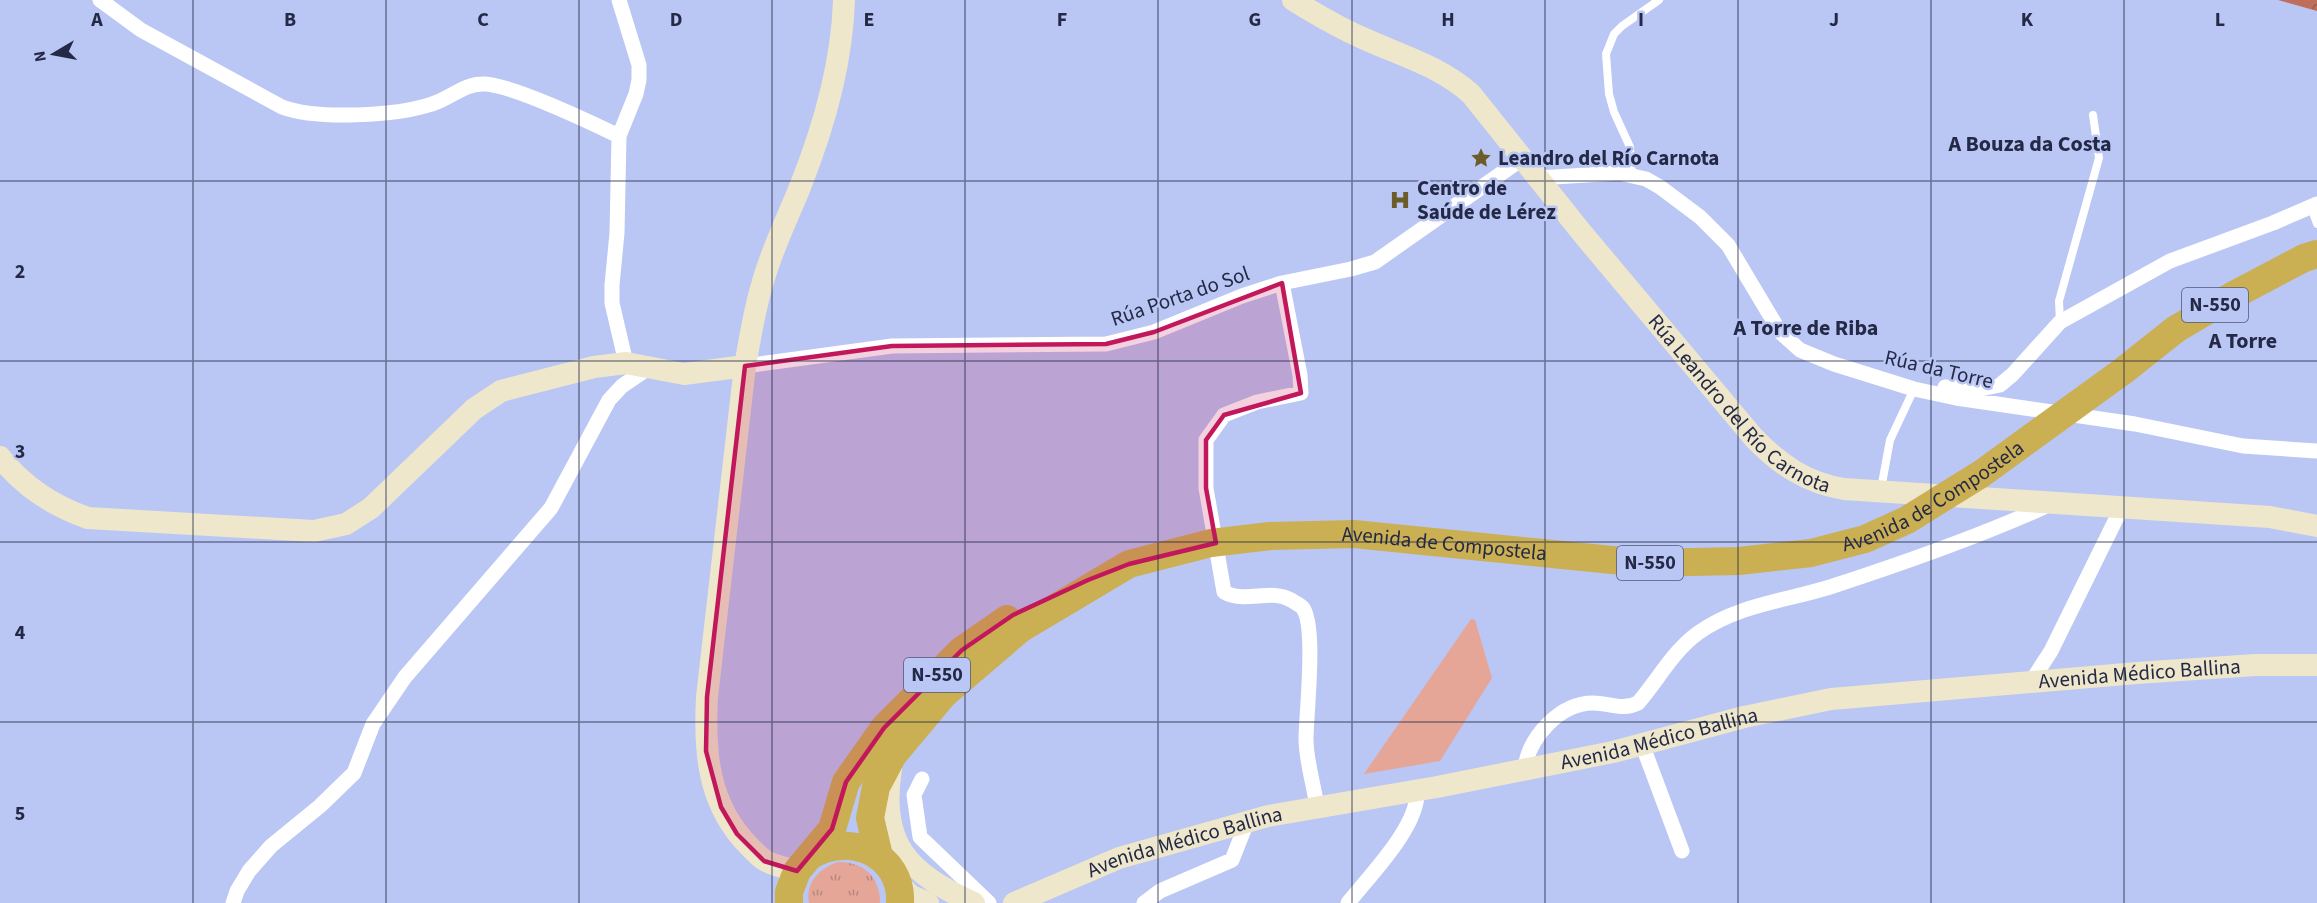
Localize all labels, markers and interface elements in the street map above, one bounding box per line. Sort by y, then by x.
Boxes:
text: A [90,6,103,34]
text: B [284,6,296,34]
text: C [477,6,489,34]
text: D [670,6,682,34]
text: E [864,6,874,34]
text: F [1057,6,1067,34]
text: G [1249,6,1261,34]
text: H [1441,6,1455,34]
text: I [1638,6,1644,34]
text: J [1829,6,1839,34]
text: K [2021,6,2034,34]
text: L [2215,6,2225,34]
north arrow [24,24,84,84]
text: N [28,49,52,64]
district label: A Bouza da Costa [1947,128,2112,160]
place label: Leandro del Río Carnota [1498,143,1719,173]
place icon: Leandro del Río Carnota [1469,146,1493,170]
place label: Centro de Saúde de Lérez [1417,173,1556,227]
hospital icon: Centro de Saúde de Lérez [1388,188,1412,212]
text: 2 [15,258,25,286]
street label: Rúa Porta do Sol [1107,258,1253,334]
road number: N-550 [2182,288,2248,322]
street label: Rúa Leandro del Río Carnota [1641,307,1834,500]
district label: A Torre de Riba [1733,312,1878,344]
district label: A Torre [2208,325,2277,357]
street label: Rúa da Torre [1882,342,1996,396]
street label: Avenida de Compostela [1839,433,2030,559]
text: 3 [15,438,25,466]
street label: Avenida de Compostela [1341,519,1548,568]
road number: N-550 [1617,546,1683,580]
text: 4 [15,619,26,647]
street label: Avenida Médico Ballina [2037,651,2242,696]
road number: N-550 [904,658,970,692]
street label: Avenida Médico Ballina [1558,700,1761,777]
street label: Avenida Médico Ballina [1082,799,1285,885]
text: 5 [15,800,25,828]

